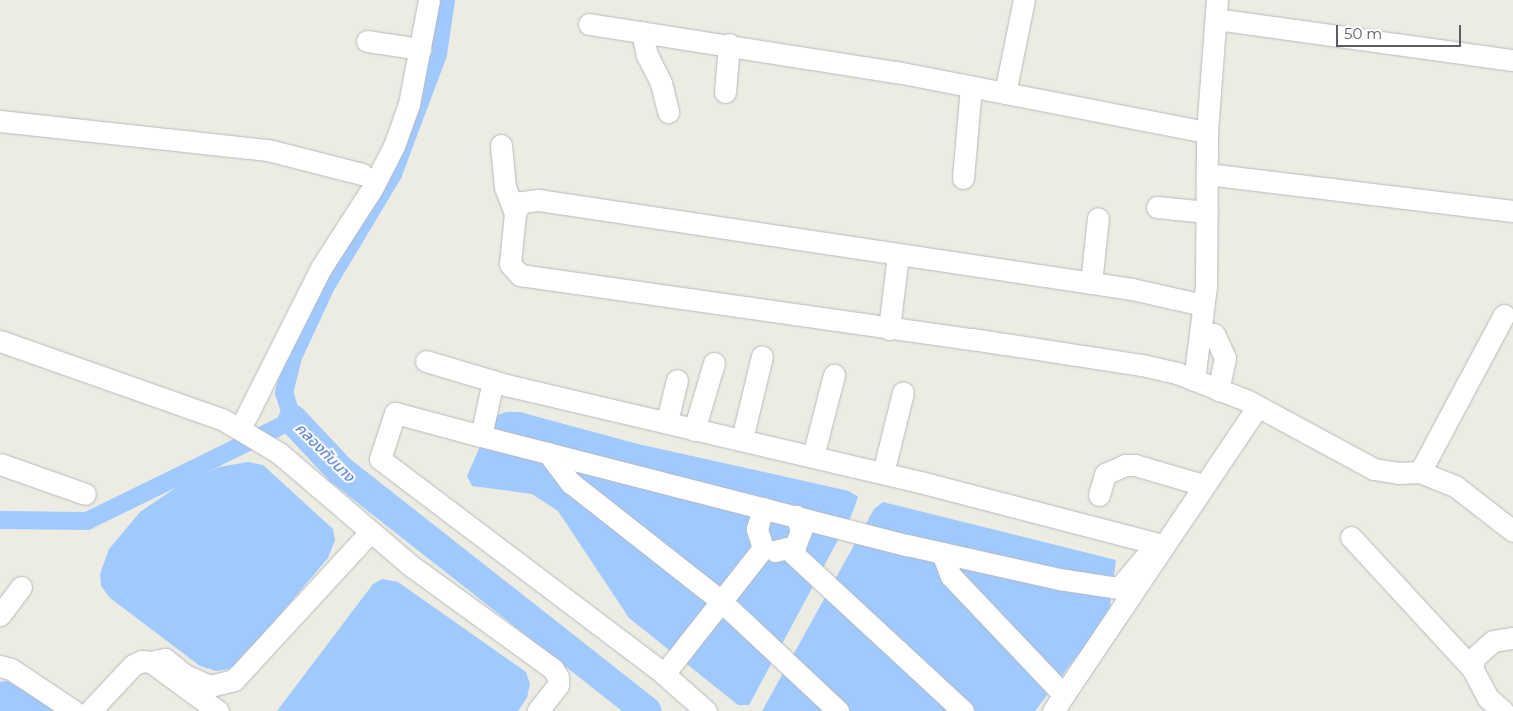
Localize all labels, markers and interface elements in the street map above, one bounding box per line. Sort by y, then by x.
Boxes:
scale bar [1338,15,1463,47]
text: 50 m [1344,24,1382,43]
water label: คลองทับนาง [292,419,358,485]

